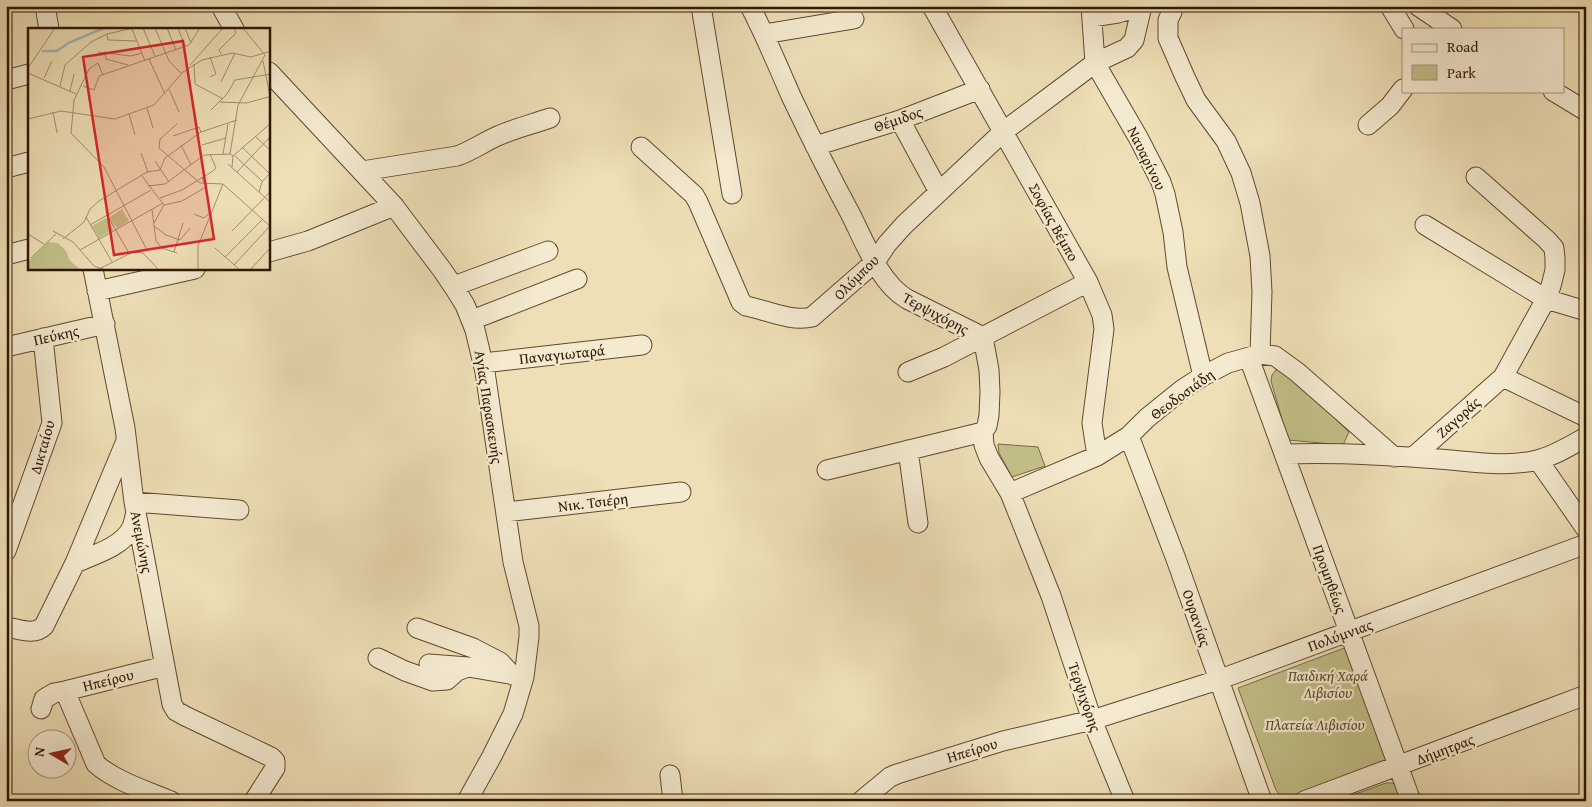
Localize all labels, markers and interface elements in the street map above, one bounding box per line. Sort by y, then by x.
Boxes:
inset map [28,28,270,270]
legend [1402,28,1564,92]
text: Road [1447,36,1478,57]
text: Park [1447,62,1476,83]
street label: Θέμιδος [871,101,926,137]
street label: Ναυαρίνου [1123,123,1172,194]
street label: Σοφίας Βέμπο [1024,179,1084,265]
street label: Ολύμπου [829,249,884,304]
street label: Τερψιχόρης [899,287,974,340]
street label: Πεύκης [31,319,81,350]
street label: Παναγιωταρά [518,339,606,369]
street label: Αγίας Παρασκευής [470,349,508,466]
street label: Θεοδοσιάδη [1146,364,1218,424]
street label: Ζαγοράς [1431,391,1485,442]
street label: Δικταίου [24,417,60,476]
street label: Νικ. Τσιέρη [557,487,629,517]
street label: Ανεμώνης [126,509,158,576]
street label: Προμηθέως [1308,542,1352,617]
street label: Ουρανίας [1177,587,1217,650]
street label: Πολύμνιας [1305,613,1376,656]
street label: Τερψιχόρης [1063,659,1107,735]
street label: Ηπείρου [80,663,136,696]
park label: Παιδική Χαρά Λιβισίου [1287,665,1368,703]
park label: Πλατεία Λιβισίου [1264,714,1365,735]
street label: Δήμητρας [1413,728,1478,770]
north arrow [28,730,78,780]
street label: Ηπείρου [944,732,1000,768]
text: N [29,745,50,758]

